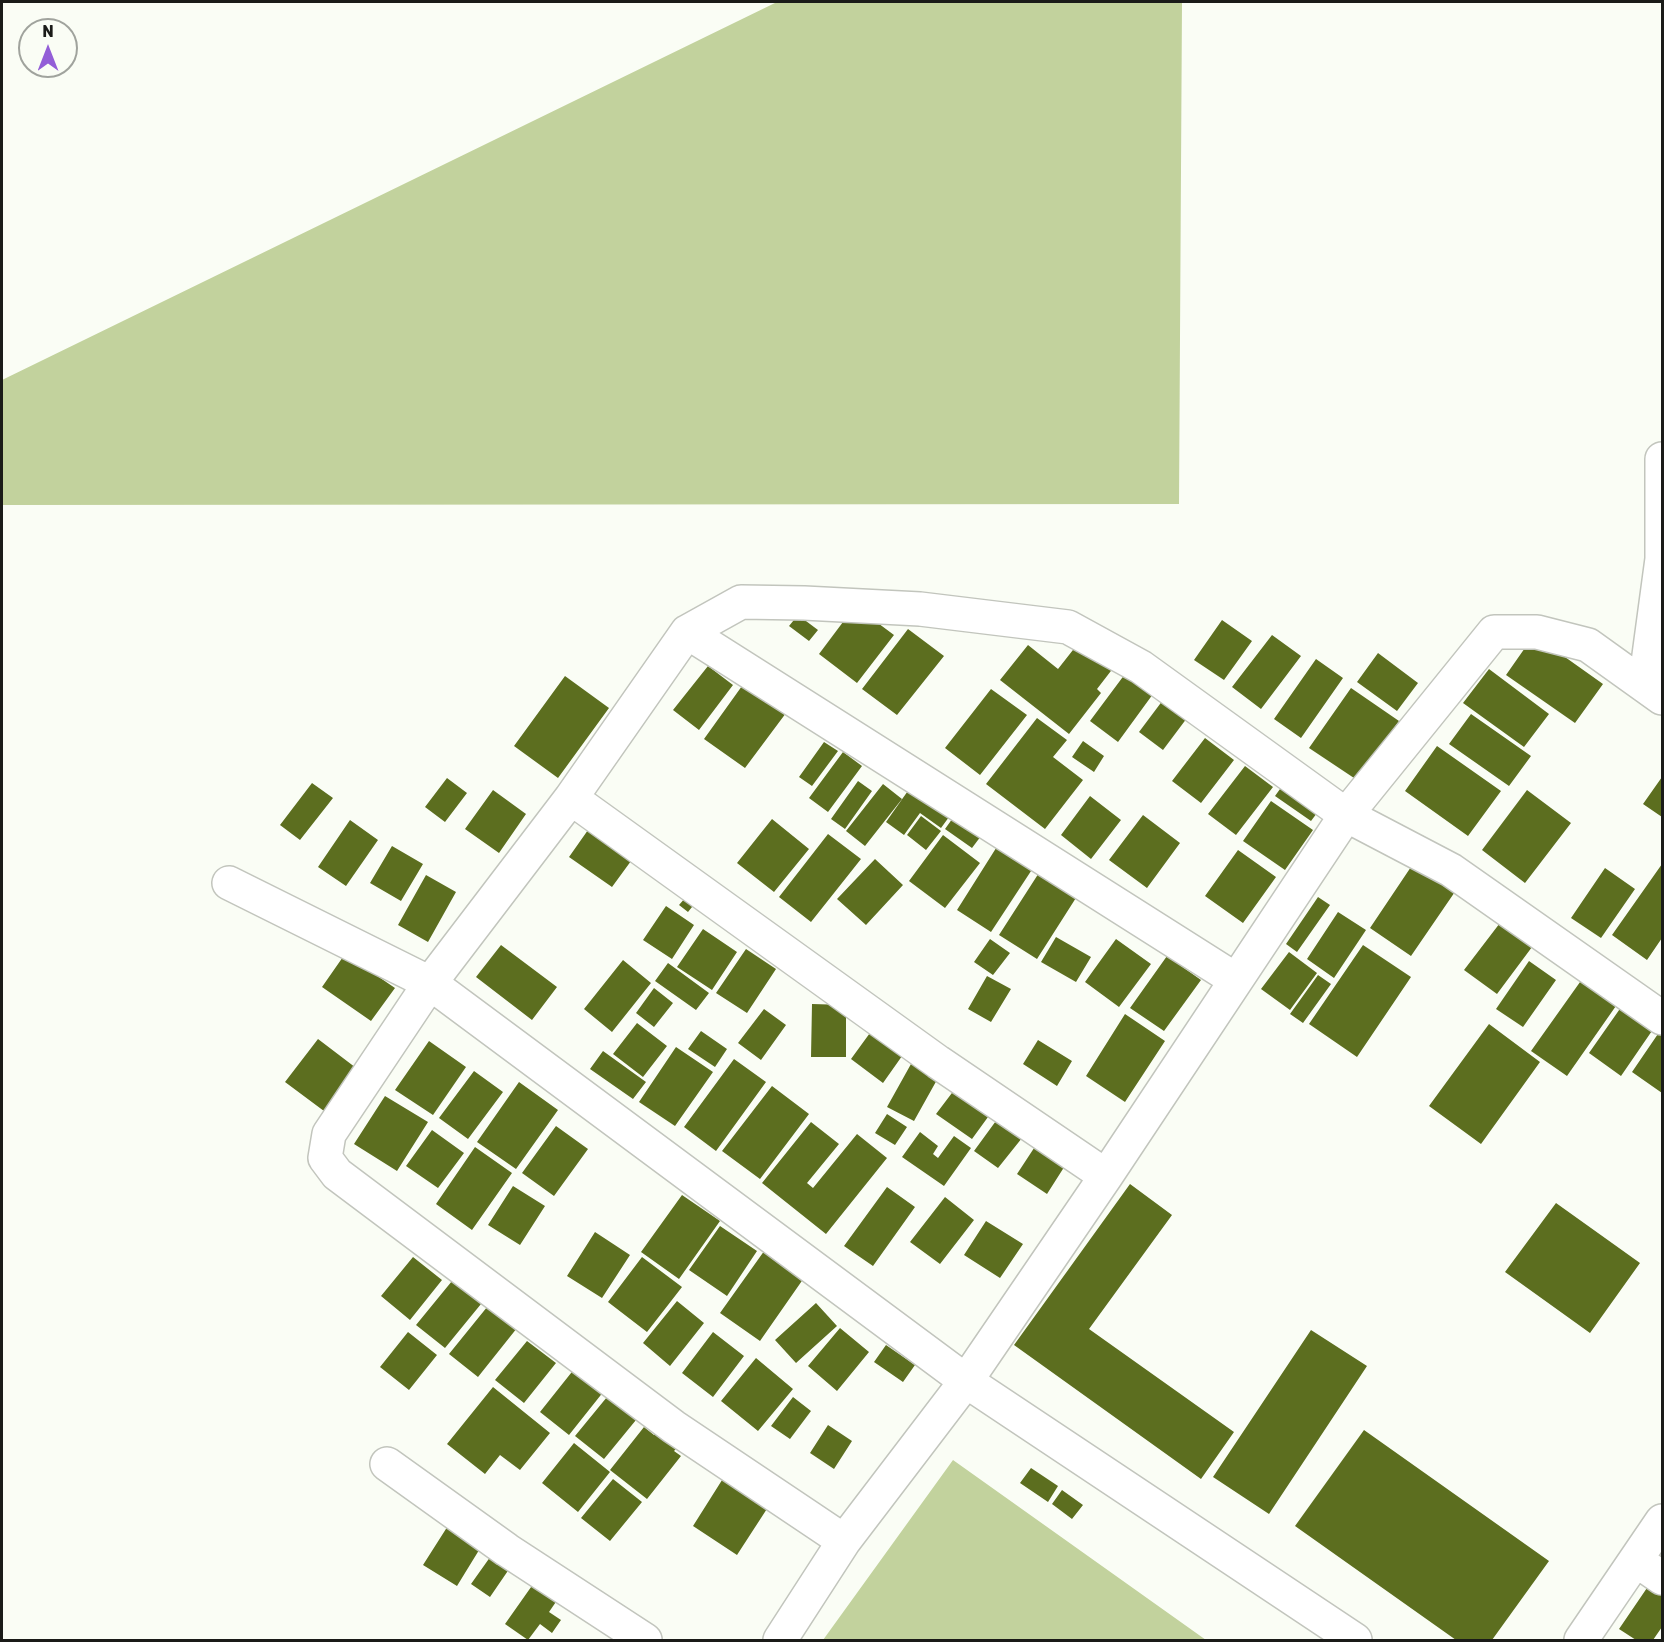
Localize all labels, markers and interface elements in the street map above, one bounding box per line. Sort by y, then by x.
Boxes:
north arrow [18,18,78,78]
text: N [42,22,54,41]

